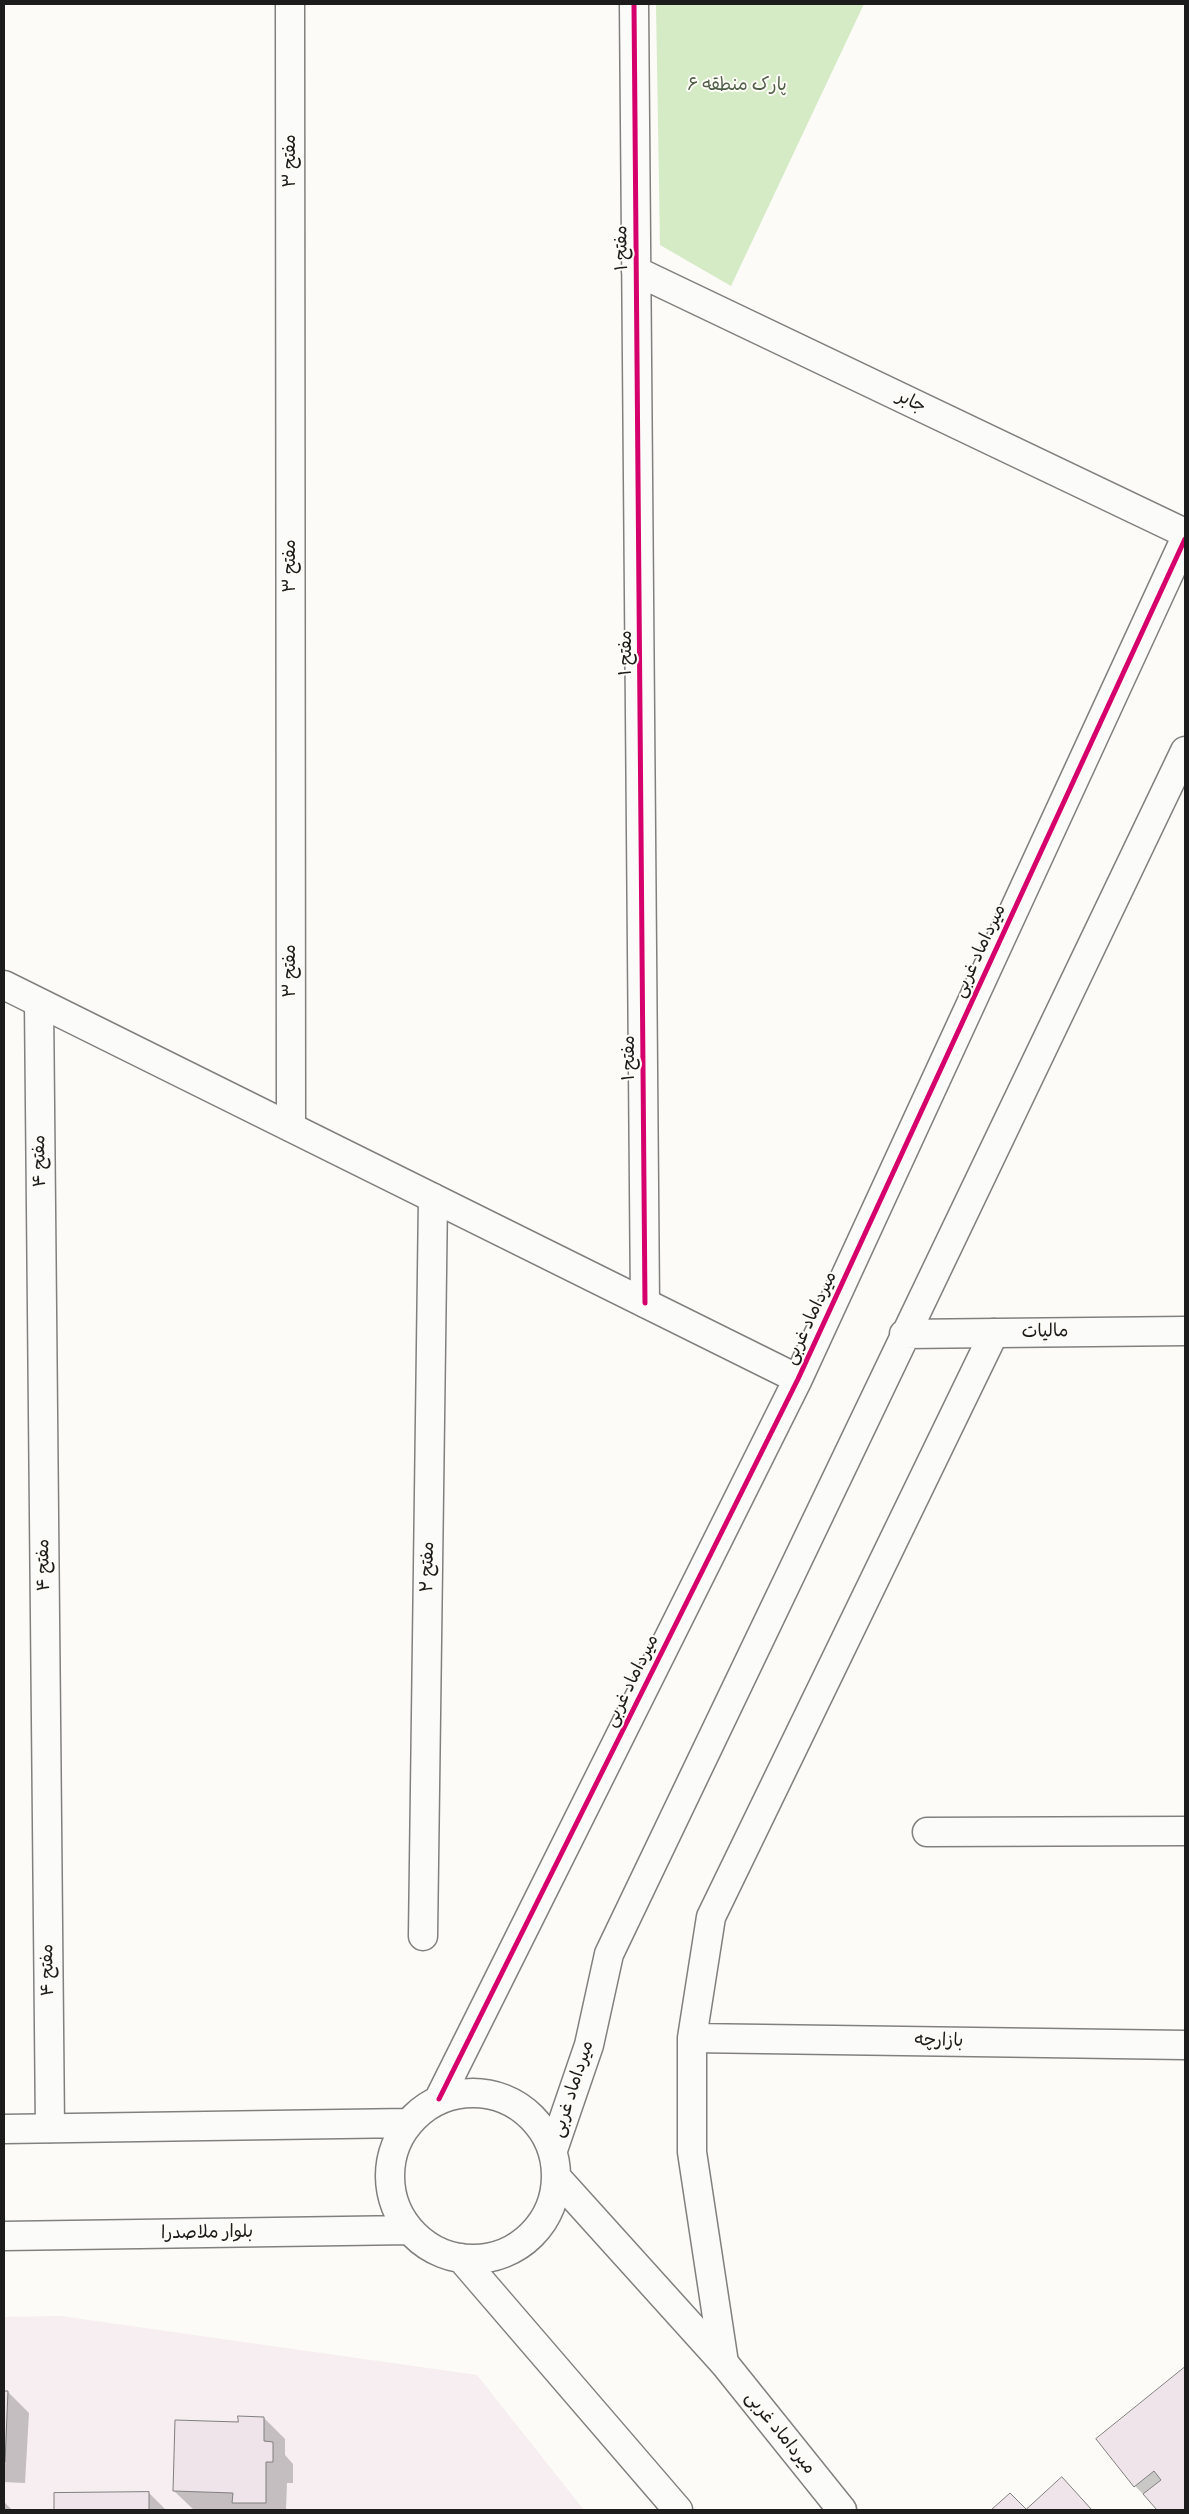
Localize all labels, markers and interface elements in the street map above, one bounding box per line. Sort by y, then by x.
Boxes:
park label: پارک منطقه ۶ [687,74,787,96]
street label: مفتح ۳ [279,134,301,188]
street label: مفتح ۱ [611,225,633,271]
street label: جابر [893,386,929,418]
street label: مفتح ۳ [279,539,301,593]
street label: مفتح ۱ [615,630,637,676]
street label: میرداماد غربی [949,901,1011,1001]
street label: مفتح ۳ [279,944,301,998]
street label: مفتح ۱ [618,1035,640,1081]
street label: مفتح ۴ [29,1135,51,1187]
street label: میرداماد غربی [780,1268,842,1368]
street label: مالیات [1021,1321,1069,1343]
street label: مفتح ۴ [33,1539,55,1591]
street label: مفتح ۲ [417,1541,439,1593]
street label: میرداماد غربی [600,1631,664,1731]
street label: مفتح ۴ [37,1944,59,1996]
street label: بازارچه [914,2030,964,2052]
street label: میرداماد غربی [547,2038,599,2140]
street label: بلوار ملاصدرا [161,2221,253,2245]
street label: میرداماد غربی [740,2387,820,2479]

